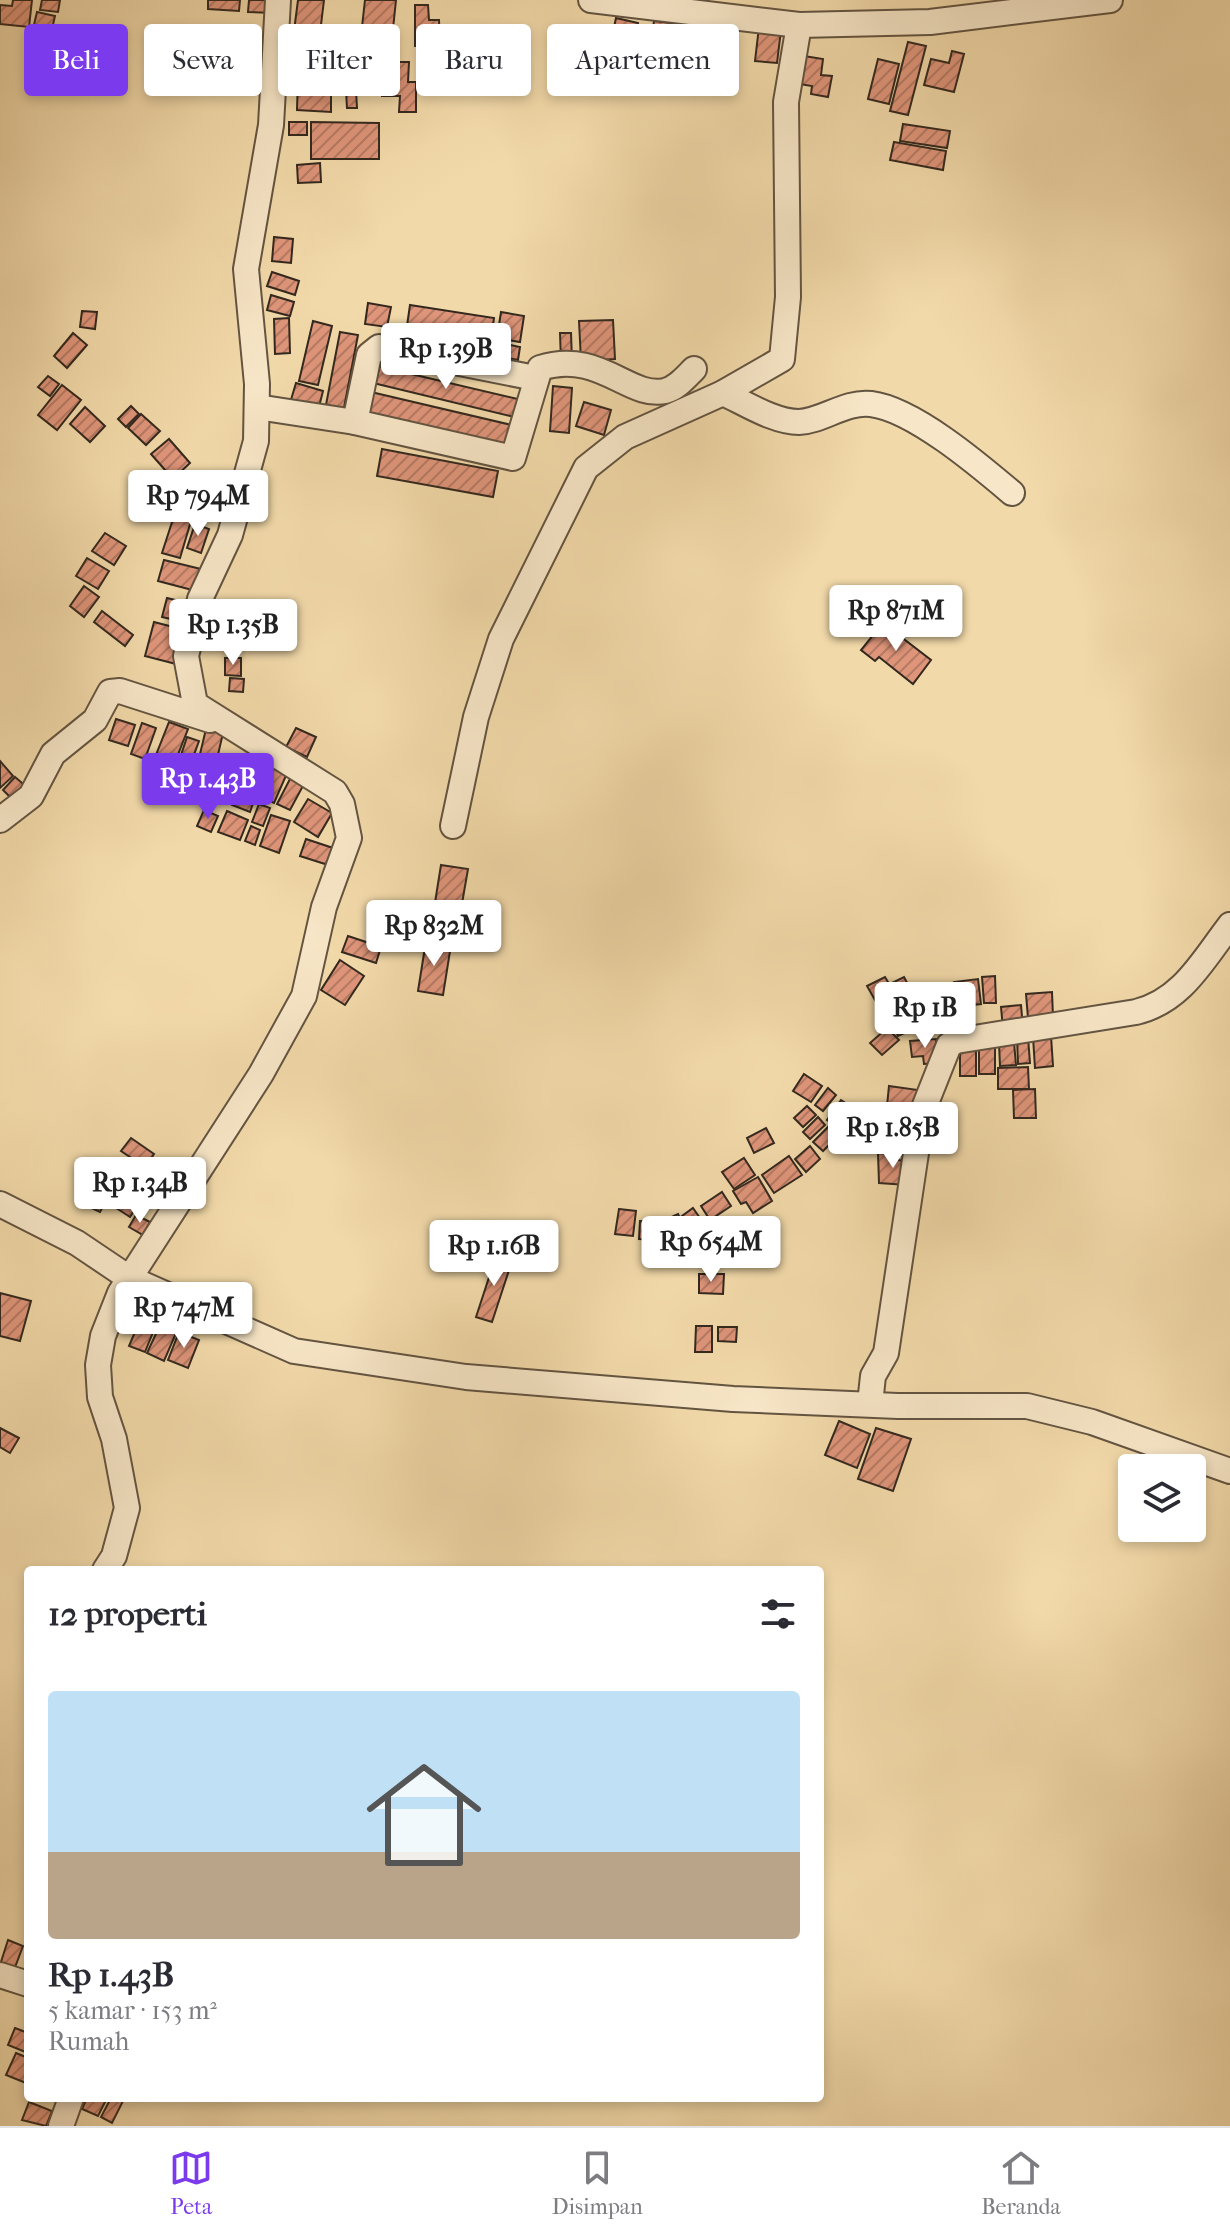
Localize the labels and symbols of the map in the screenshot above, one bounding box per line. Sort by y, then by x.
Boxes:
pin: Rp 1.39B [363,323,529,391]
pin: Rp 794M [124,470,272,538]
pin: Rp 871M [822,585,970,653]
pin: Rp 1.35B [150,599,316,667]
pin: Rp 1.43B [125,753,291,821]
pin: Rp 832M [360,900,508,968]
pin: Rp 1B [869,982,981,1050]
pin: Rp 1.85B [810,1102,976,1170]
pin: Rp 1.34B [57,1157,223,1225]
pin: Rp 654M [637,1216,785,1284]
pin: Rp 1.16B [411,1220,577,1288]
pin: Rp 747M [110,1282,258,1350]

